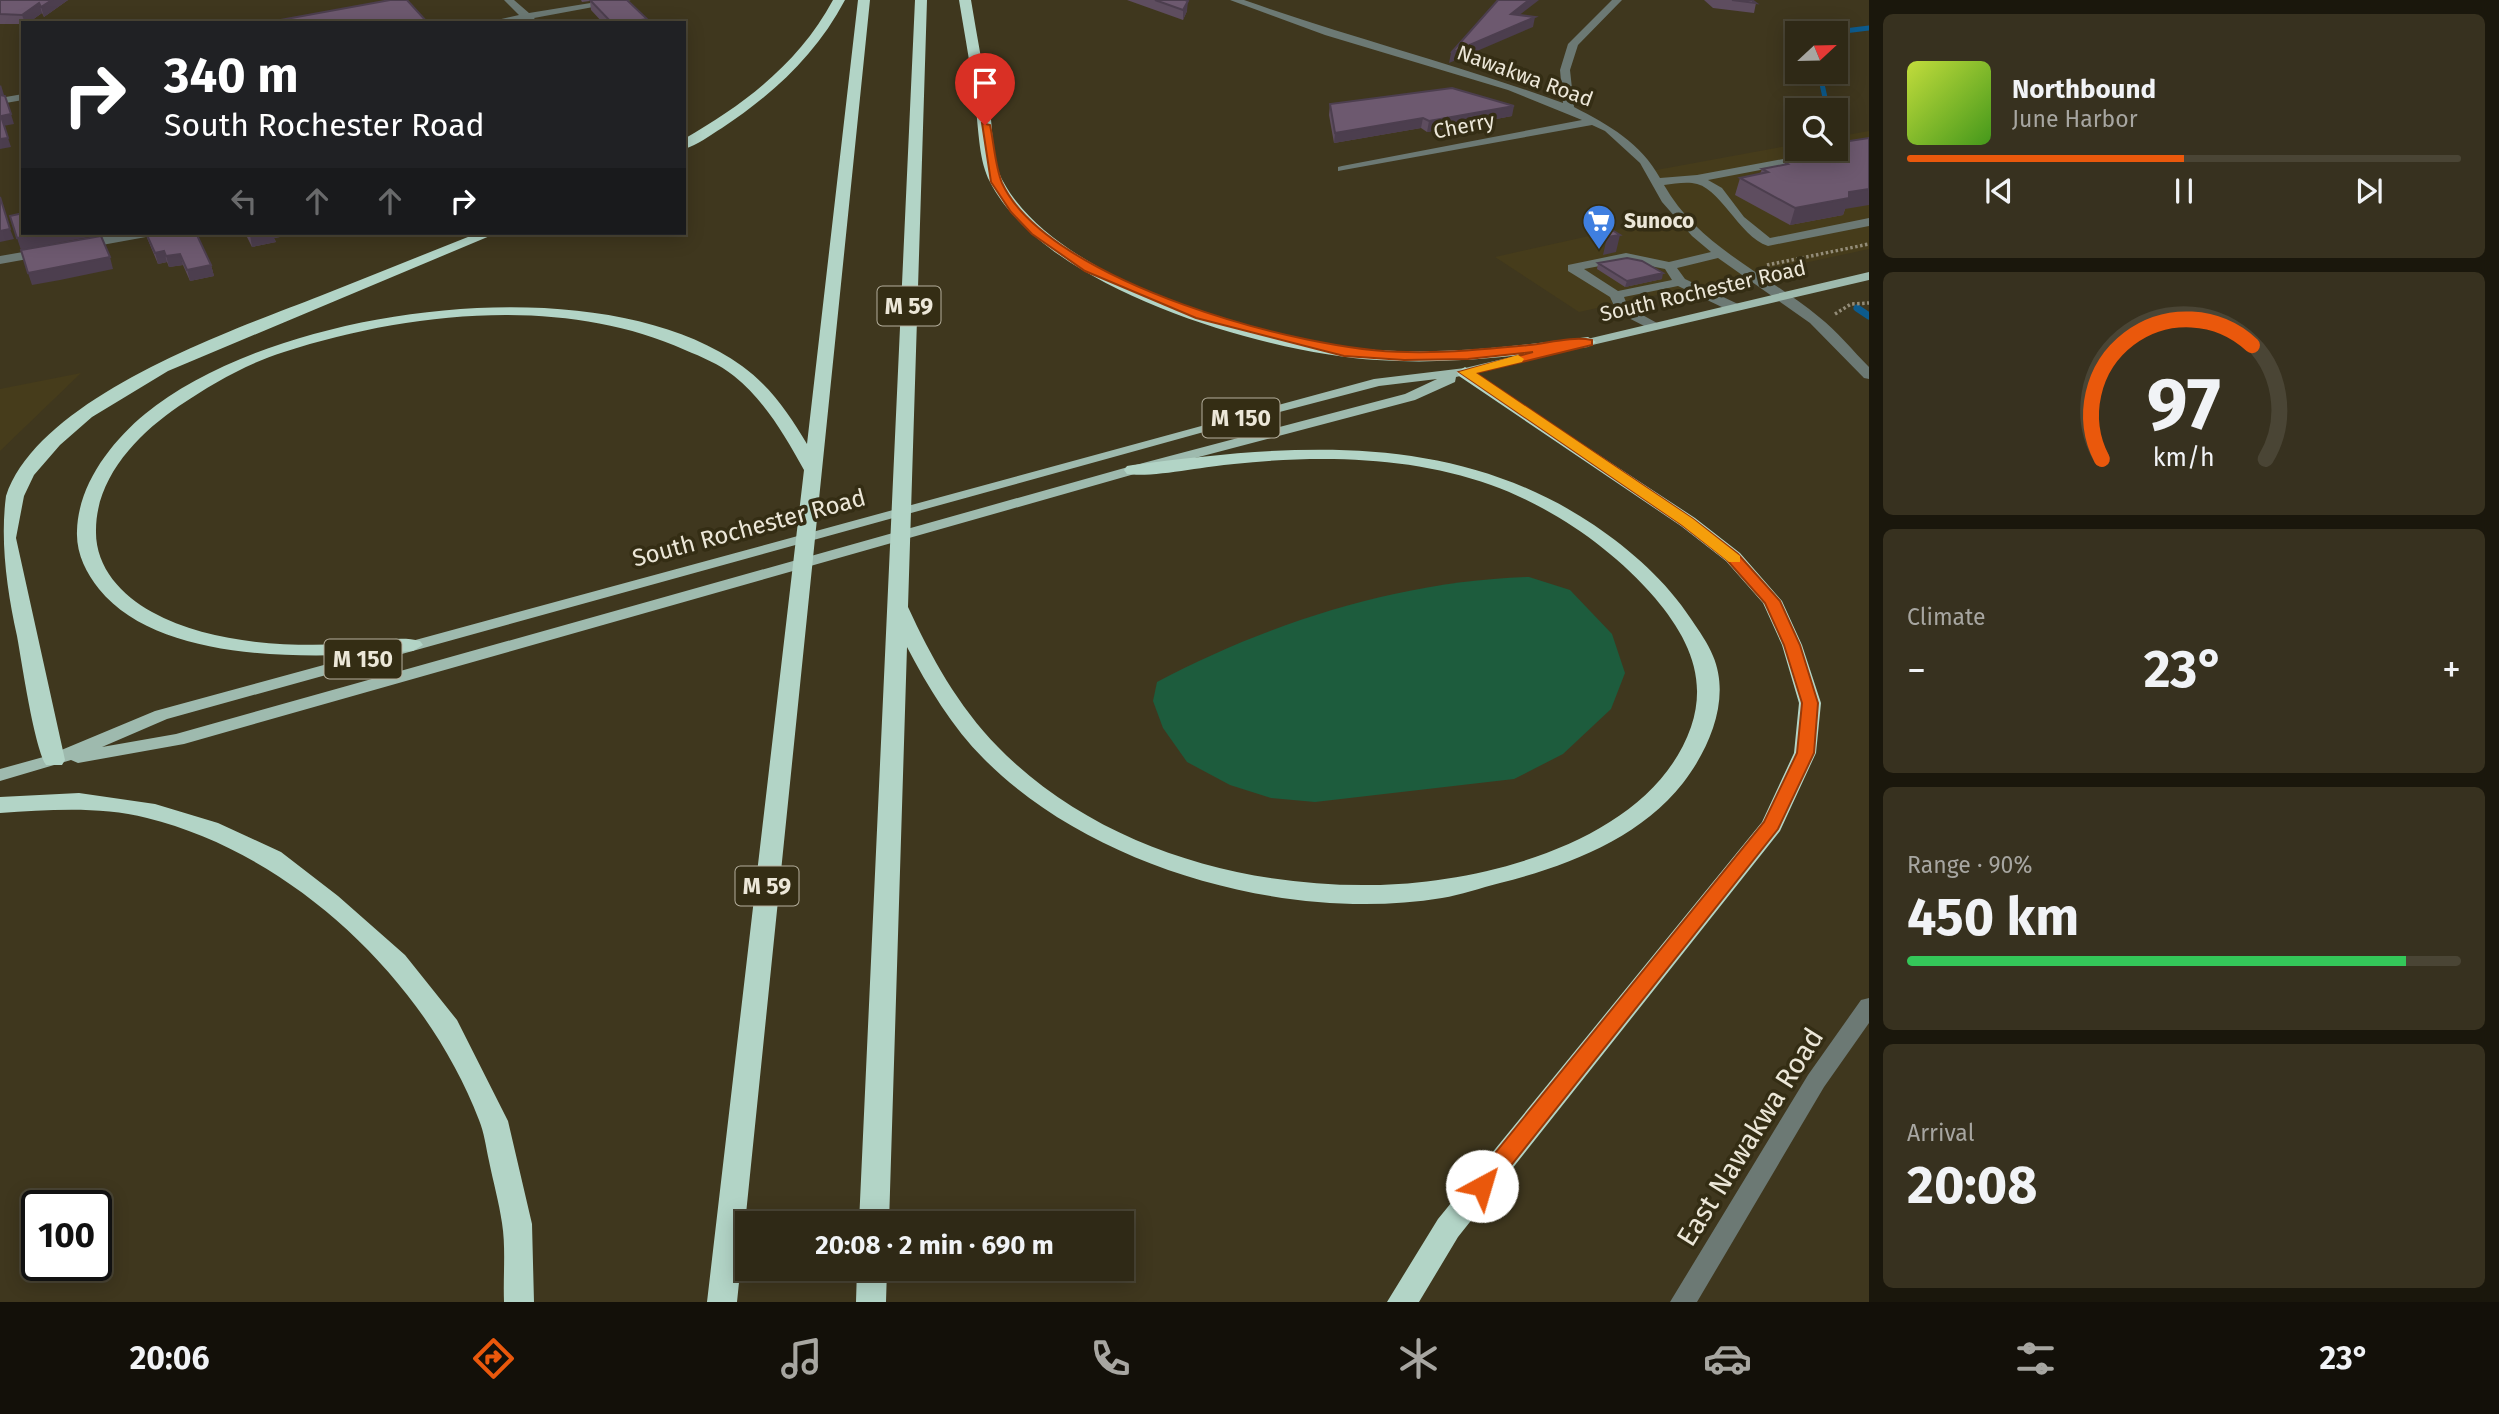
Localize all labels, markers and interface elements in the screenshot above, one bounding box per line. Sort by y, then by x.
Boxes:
north arrow [1785,21,1848,84]
map controls [1785,21,1848,161]
street label: Nawakwa Road [1453,39,1597,113]
text: 340 m [164,46,299,105]
icon: right [49,49,140,140]
pin [955,53,1015,125]
icon: arrive [966,64,1004,102]
text: Northbound [2012,74,2156,105]
button: search [1785,98,1848,161]
text: June Harbor [2012,105,2138,133]
text: South Rochester Road [164,106,485,144]
street label: Cherry [1431,107,1497,145]
icon: previous [1980,172,2018,210]
icon: pause [2165,172,2203,210]
icon: next [2350,172,2388,210]
icon: left [225,182,263,220]
icon: ahead [298,182,336,220]
icon: ahead [371,182,409,220]
icon: right [444,182,482,220]
supermarket icon: Sunoco [1580,202,1618,251]
place label: Sunoco [1624,208,1694,234]
street label: South Rochester Road [1598,255,1808,327]
road number: M 59 [878,286,940,326]
text: 97 [2147,362,2221,449]
road number: M 150 [1202,398,1280,438]
text: km/h [2153,443,2215,473]
street label: South Rochester Road [629,483,869,573]
text: Climate [1907,603,1986,631]
text: 23° [2144,638,2224,701]
road number: M 150 [324,639,402,678]
text: − [1907,647,1926,693]
text: + [2442,647,2461,693]
text: Range · 90% [1907,851,2032,879]
road number: M 59 [736,866,798,906]
text: 450 km [1907,886,2079,949]
street label: East Nawakwa Road [1670,1022,1830,1252]
text: Arrival [1907,1119,1974,1147]
position arrow [1445,1149,1519,1223]
text: 20:08 [1907,1154,2037,1217]
speed limit sign: 100 [21,1190,112,1281]
text: 20:08 · 2 min · 690 m [815,1230,1054,1261]
icon: directions [469,1334,518,1383]
icon: music [777,1334,826,1383]
icon: phone [1086,1334,1135,1383]
icon: climate [1394,1334,1443,1383]
icon: car [1703,1334,1752,1383]
icon: filters [2011,1334,2060,1383]
text: 20:06 [130,1339,209,1377]
text: 23° [2320,1339,2369,1377]

